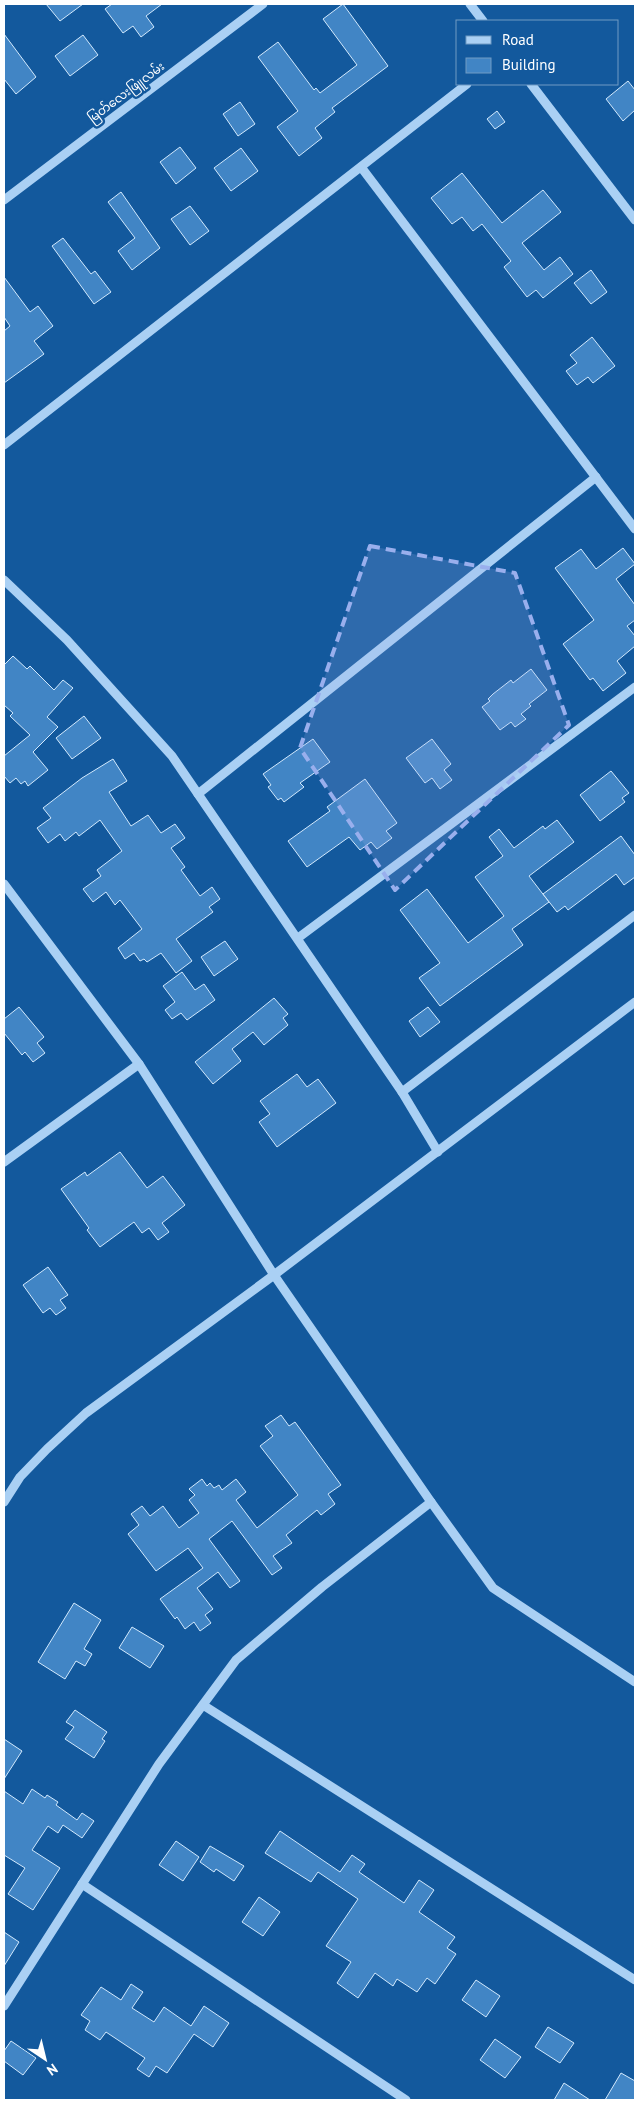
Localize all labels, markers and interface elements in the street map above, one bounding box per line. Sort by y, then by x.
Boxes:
legend [456,20,619,85]
text: Road [502,30,534,49]
text: Building [502,55,556,74]
street label: မြတ်လေးဖြူလမ်း [84,58,169,128]
north arrow [20,2034,70,2084]
text: N [44,2060,61,2080]

